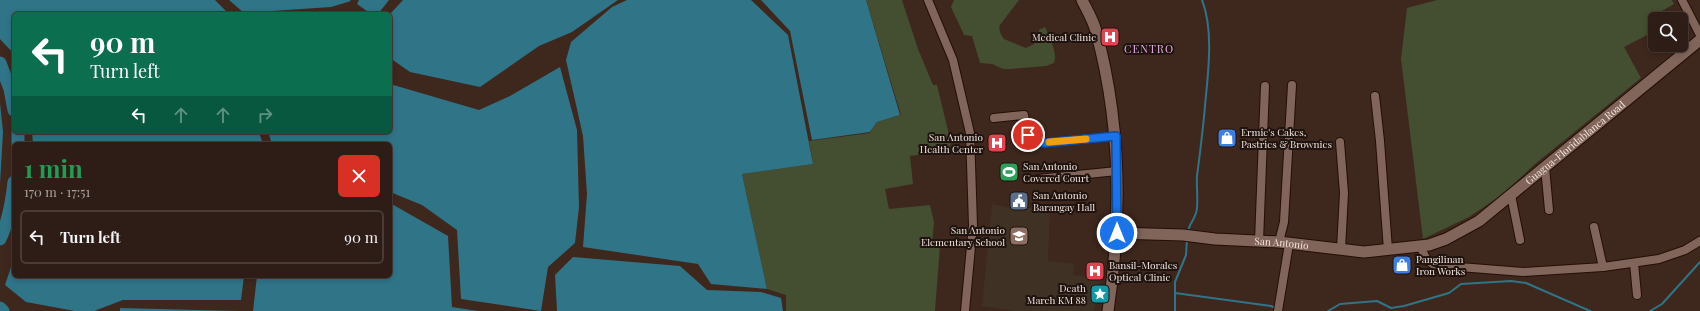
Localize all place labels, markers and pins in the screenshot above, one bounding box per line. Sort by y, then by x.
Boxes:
hospital icon: Medical Clinic [1099,26,1121,48]
place label: Medical Clinic [1032,30,1096,44]
pin [1011,118,1045,152]
place label: Ermie's Cakes, Pastries & Brownies [1241,125,1332,151]
shop icon: Ermie's Cakes, Pastries & Brownies [1216,127,1238,149]
place label: San Antonio Health Center [920,130,984,156]
hospital icon: San Antonio Health Center [986,132,1008,154]
place label: San Antonio Covered Court [1023,159,1089,185]
sports icon: San Antonio Covered Court [998,161,1020,183]
place label: San Antonio Barangay Hall [1033,188,1095,214]
public building icon: San Antonio Barangay Hall [1008,190,1030,212]
place label: San Antonio Elementary School [921,223,1006,249]
school or university icon: San Antonio Elementary School [1008,225,1030,247]
place label: Pangilinan Iron Works [1416,252,1465,278]
shop icon: Pangilinan Iron Works [1391,254,1413,276]
place label: Bansil-Morales Optical Clinic [1109,258,1177,284]
hospital icon: Bansil-Morales Optical Clinic [1084,260,1106,282]
place label: Death March KM 88 [1027,281,1086,307]
place icon: Death March KM 88 [1089,283,1111,305]

